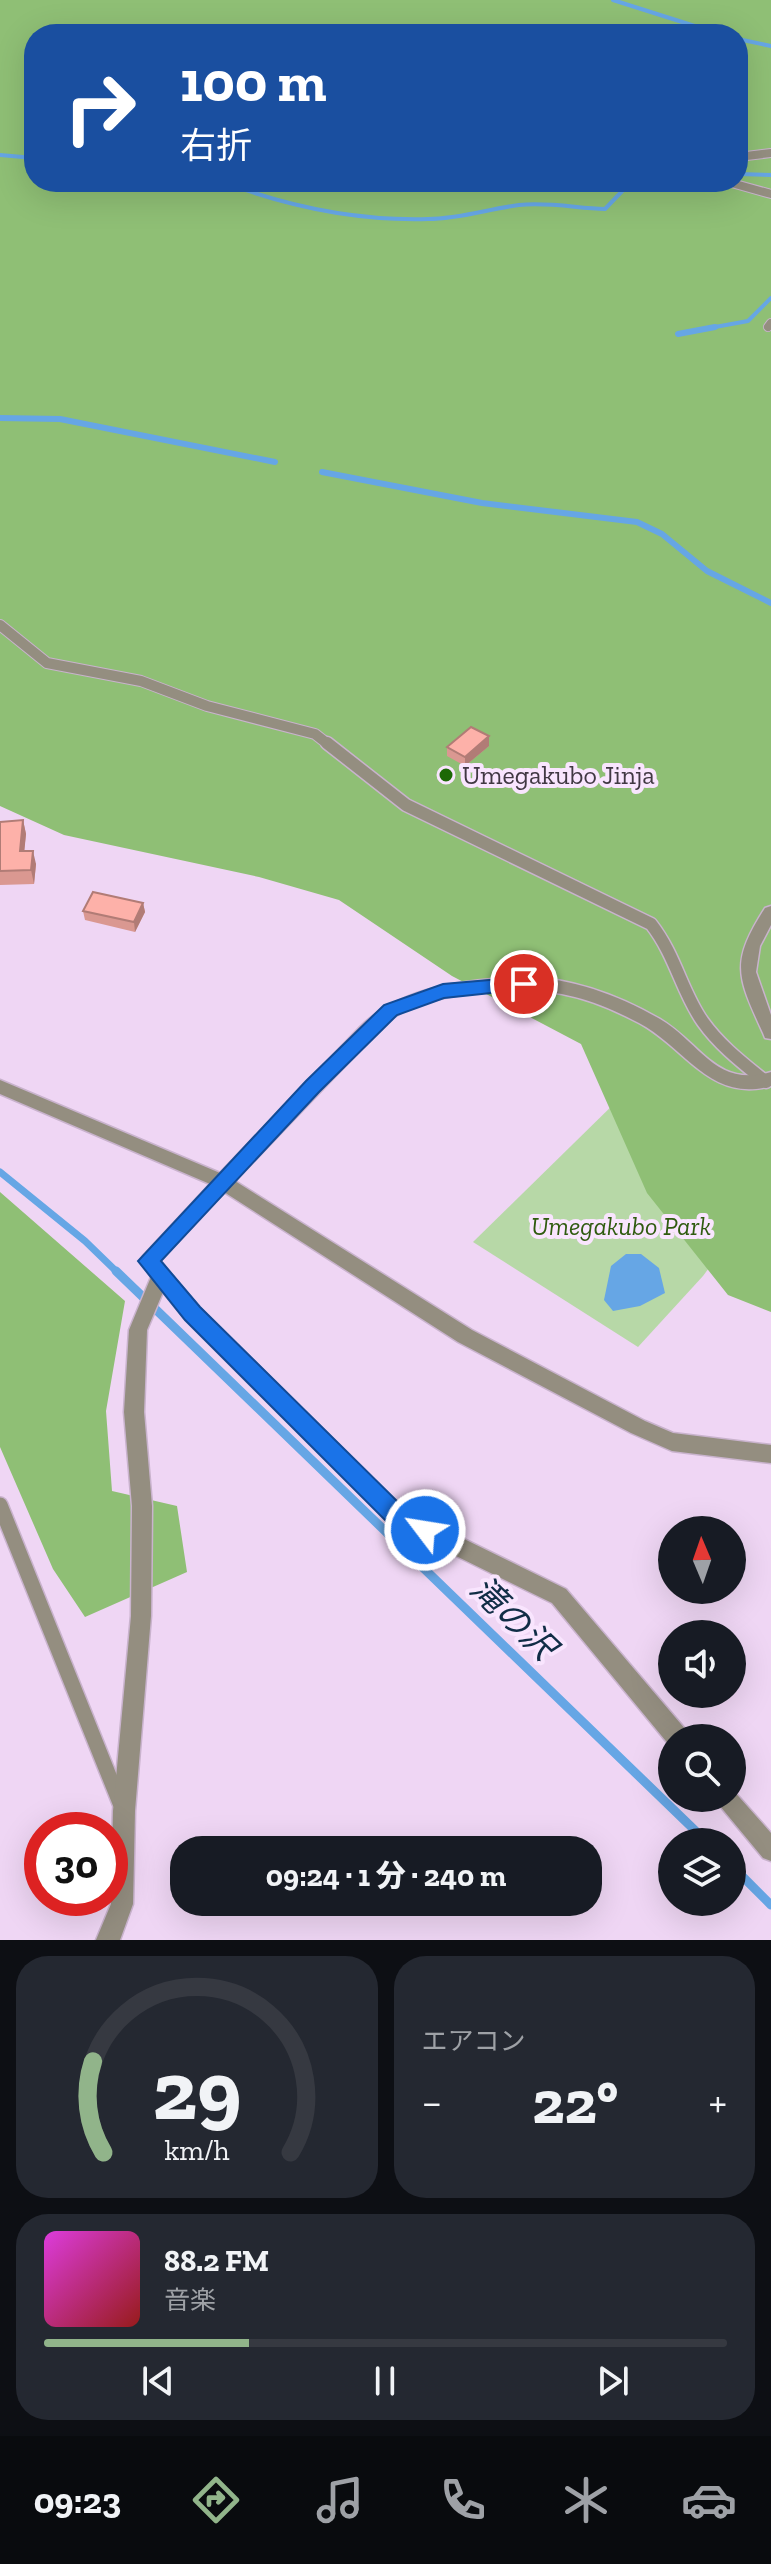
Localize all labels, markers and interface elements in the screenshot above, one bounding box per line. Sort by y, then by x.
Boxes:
text: 100 m [180,48,327,115]
icon: right [48,56,152,160]
text: 右折 [180,124,252,167]
place label: Umegakubo Jinja [462,759,655,791]
marker: Umegakubo Jinja [437,766,455,784]
pin [490,950,558,1018]
icon: arrive [502,962,546,1006]
park label: Umegakubo Park [531,1210,711,1242]
position arrow [383,1488,467,1572]
north arrow [658,1516,746,1604]
map controls [658,1516,746,1916]
water label: 滝の沢 [462,1568,567,1671]
button: sound [658,1620,746,1708]
button: search [658,1724,746,1812]
speed limit sign: 30 [24,1812,128,1916]
button: layers [658,1828,746,1916]
text: 09:24 · 1 分 · 240 m [266,1858,506,1894]
text: エアコン [422,2025,526,2057]
text: 29 [152,2040,241,2140]
text: 22° [532,2066,618,2138]
text: − [422,2075,442,2128]
text: + [708,2075,727,2128]
text: km/h [164,2133,229,2167]
text: 88.2 FM [164,2243,269,2279]
text: 音楽 [164,2284,216,2316]
icon: previous [136,2359,180,2403]
icon: pause [363,2359,407,2403]
icon: next [591,2359,635,2403]
icon: directions [188,2472,244,2528]
icon: music [312,2472,368,2528]
icon: phone [435,2472,491,2528]
icon: climate [558,2472,614,2528]
icon: car [681,2472,737,2528]
text: 09:23 [34,2479,121,2522]

